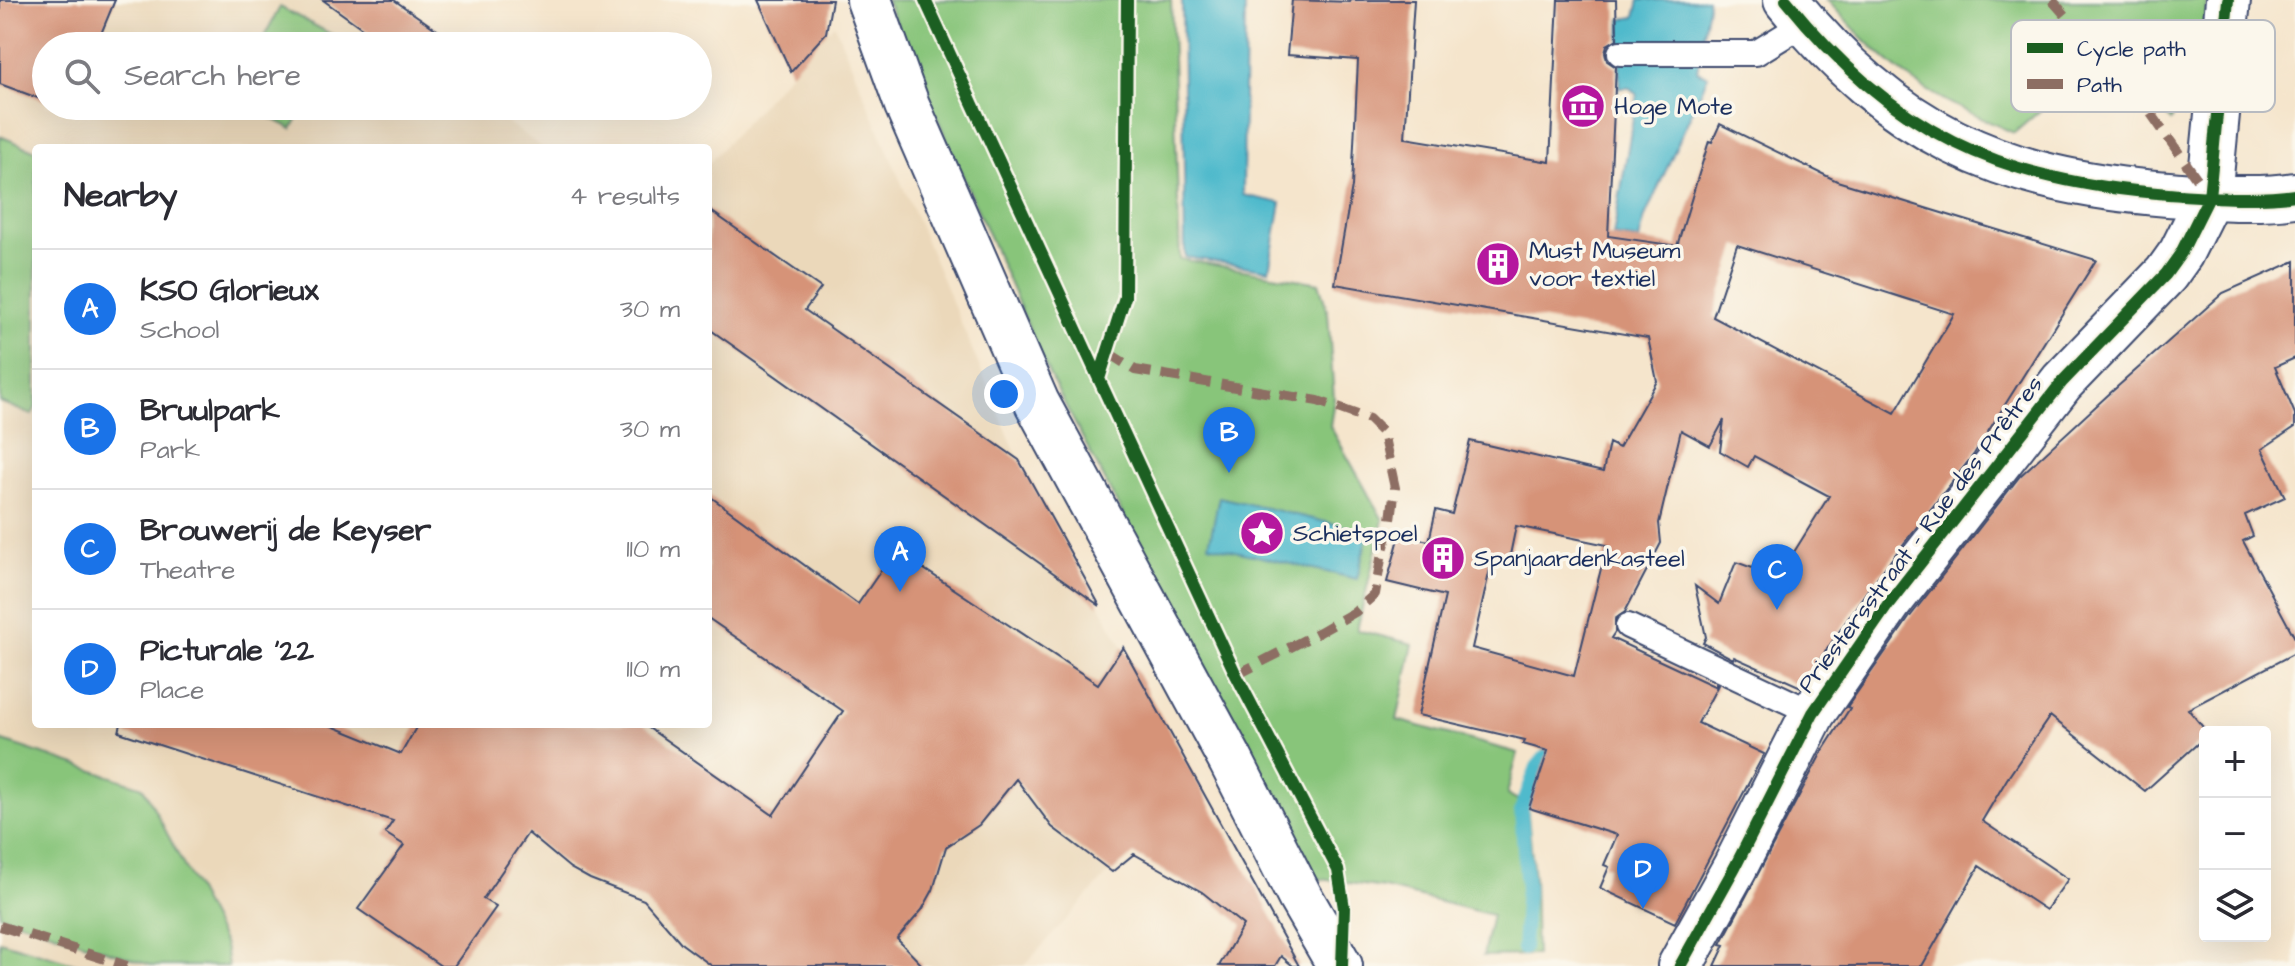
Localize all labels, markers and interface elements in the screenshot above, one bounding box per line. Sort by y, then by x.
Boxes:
legend [2011,20,2275,112]
search box [32,32,712,120]
text: Cycle path [2077,34,2186,66]
icon: search [60,54,104,98]
text: Search here [124,55,301,97]
text: Path [2077,70,2122,101]
museum icon: Hoge Mote [1559,82,1607,130]
place label: Hoge Mote [1614,90,1733,125]
text: Nearby [64,172,178,220]
text: 4 results [570,178,680,214]
place label: Must Museum voor textiel [1529,234,1681,296]
building icon: Must Museum voor textiel [1474,240,1522,288]
text: KSO Glorieux [140,270,319,312]
text: A [82,291,98,327]
text: 30 m [620,291,680,327]
text: School [140,312,219,348]
street label: Priestersstraat - Rue des Prêtres [1790,369,2052,700]
your location [984,374,1024,414]
text: Bruulpark [140,390,280,432]
pin: B [1203,407,1255,473]
text: B [81,411,99,447]
text: 30 m [620,411,680,447]
text: Park [140,432,200,468]
place icon: Schietspoel [1238,509,1286,557]
text: Brouwerij de Keyser [140,510,431,552]
place label: Schietspoel [1293,517,1417,551]
pin: A [874,526,926,592]
text: C [81,531,99,567]
text: 110 m [626,531,680,567]
building icon: Spanjaardenkasteel [1419,534,1467,582]
place label: Spanjaardenkasteel [1474,542,1685,576]
pin: C [1751,544,1803,610]
text: Theatre [140,552,235,588]
text: Picturale '22 [140,630,314,672]
text: D [82,651,98,687]
text: 110 m [626,651,680,687]
text: Place [140,672,204,708]
map controls [2199,726,2271,942]
button: + [2199,726,2271,798]
button: − [2199,798,2271,870]
pin: D [1617,843,1669,909]
button: layers [2199,870,2271,942]

